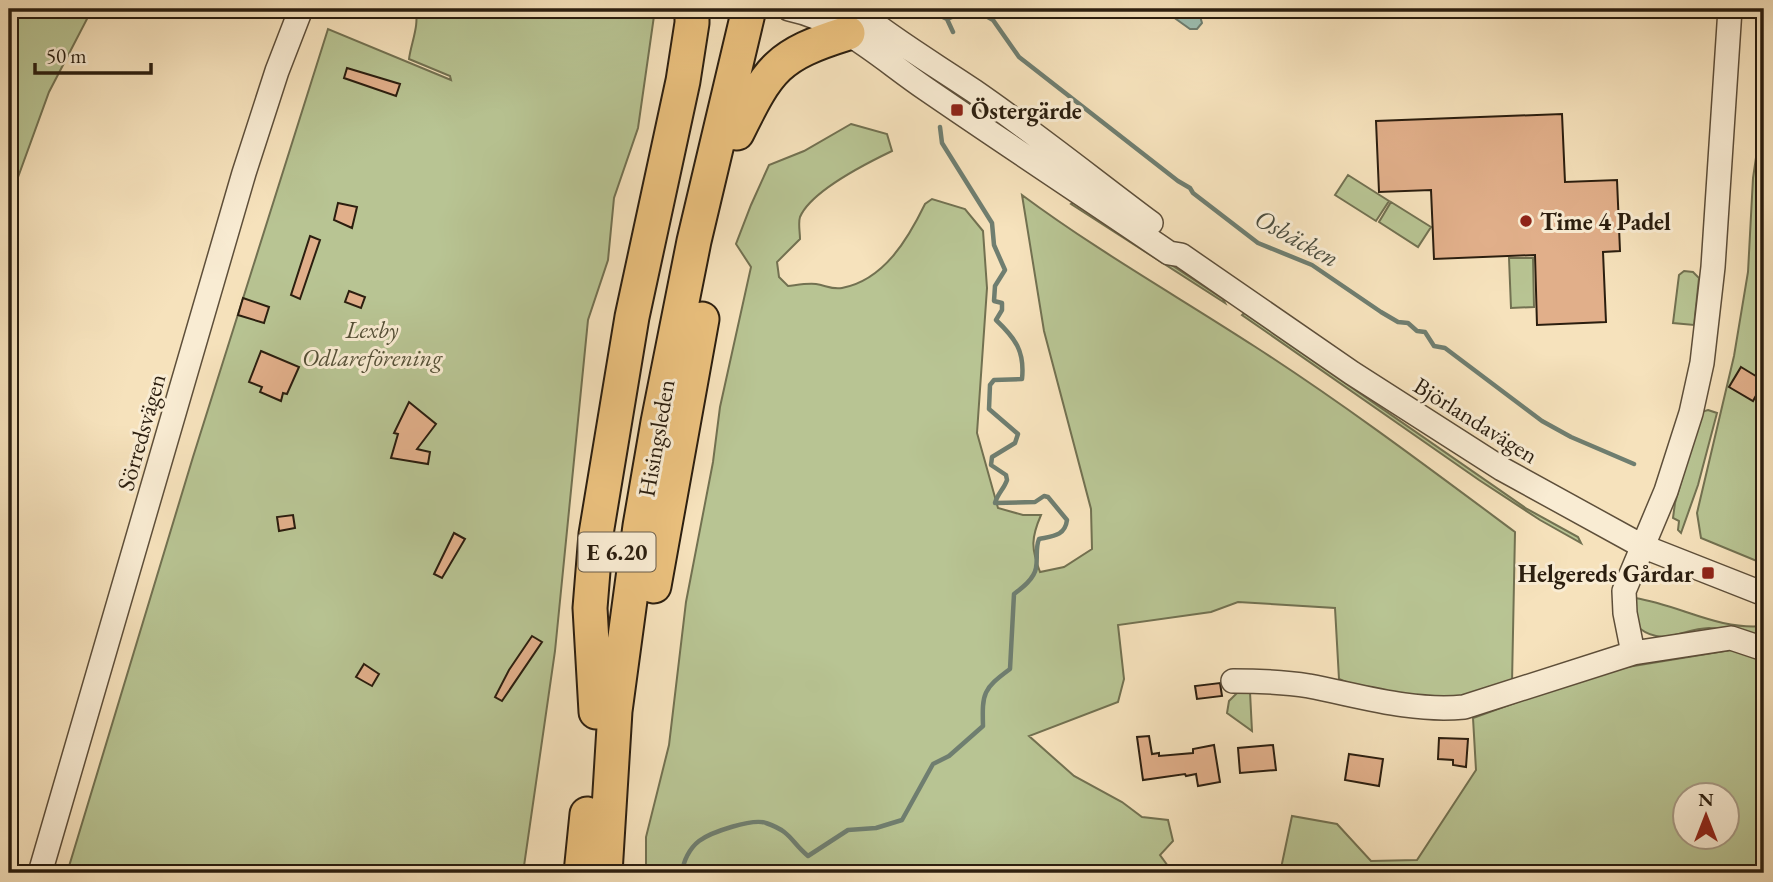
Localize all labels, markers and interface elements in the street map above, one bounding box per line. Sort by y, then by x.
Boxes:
scale bar [35,32,150,76]
text: 50 m [46,42,87,69]
place label: Östergärde [971,95,1082,127]
marker: Östergärde [949,102,965,118]
water label: Osbäcken [1249,201,1345,275]
place label: Time 4 Padel [1540,206,1671,237]
marker: Time 4 Padel [1518,213,1534,229]
park label: Lexby Odlareförening [302,314,443,373]
street label: Sörredsvägen [110,370,173,494]
street label: Björlandavägen [1408,370,1544,471]
street label: Hisingsleden [630,376,682,499]
road number: E 6.20 [578,532,656,572]
place label: Helgereds Gårdar [1518,558,1694,590]
marker: Helgereds Gårdar [1700,565,1716,581]
north arrow [1672,780,1742,850]
text: N [1698,787,1714,812]

